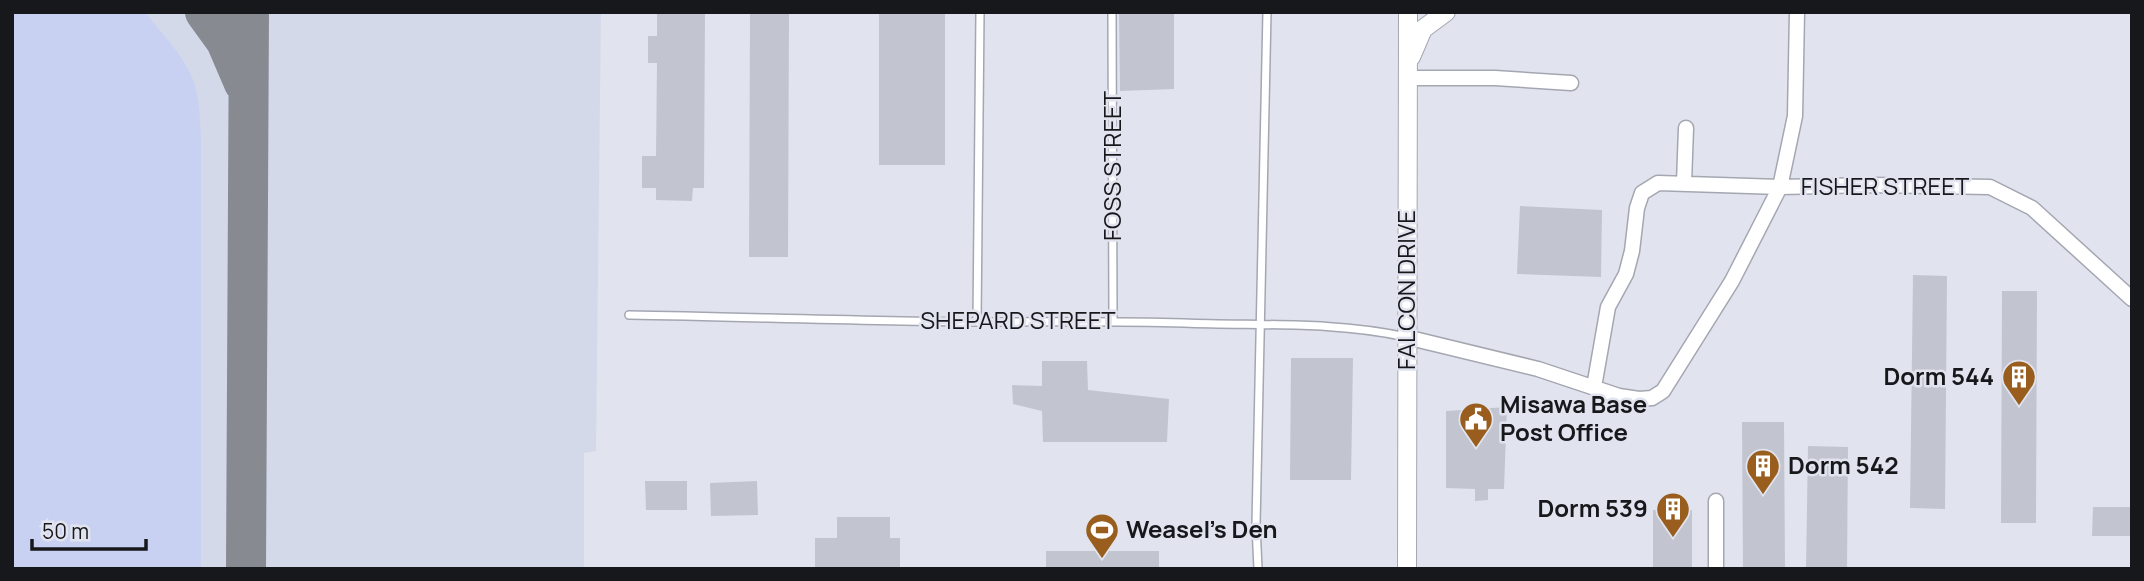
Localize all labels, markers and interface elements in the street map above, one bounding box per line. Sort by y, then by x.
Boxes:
street label: FOSS STREET [1095,90,1128,241]
street label: FISHER STREET [1801,169,1970,202]
street label: FALCON DRIVE [1389,210,1422,370]
street label: SHEPARD STREET [920,303,1116,336]
building icon: Dorm 544 [2000,358,2038,407]
place label: Dorm 544 [1883,359,1994,392]
place label: Misawa Base Post Office [1500,387,1647,448]
public building icon: Misawa Base Post Office [1457,400,1495,449]
building icon: Dorm 542 [1744,447,1782,496]
place label: Dorm 542 [1788,448,1899,481]
building icon: Dorm 539 [1654,490,1692,539]
place label: Dorm 539 [1537,491,1648,524]
scale bar [32,508,145,552]
sports icon: Weasel's Den [1083,511,1121,560]
place label: Weasel's Den [1126,512,1278,545]
text: 50 m [42,517,89,545]

